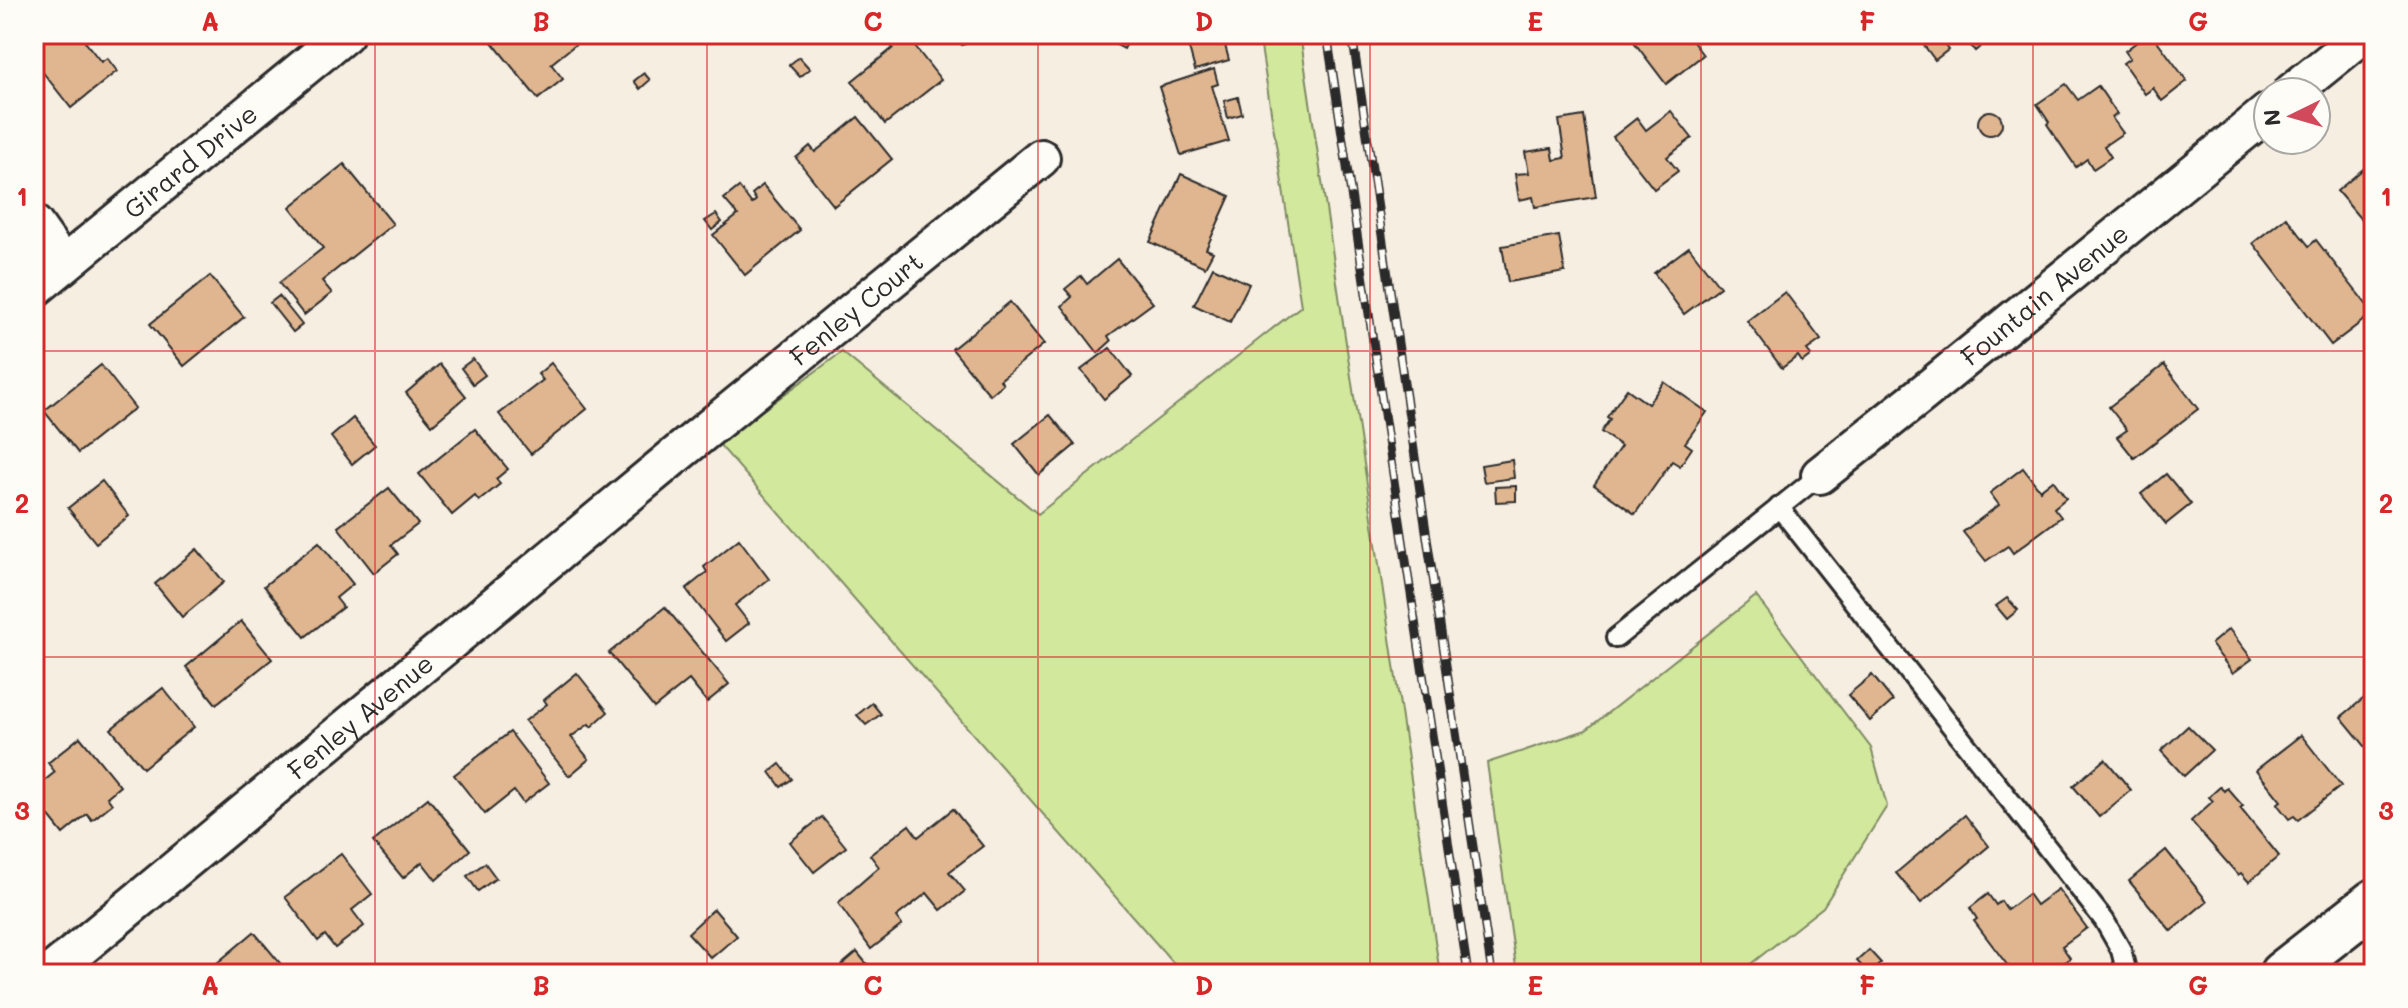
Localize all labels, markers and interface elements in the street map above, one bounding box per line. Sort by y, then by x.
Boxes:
text: A [201,4,219,38]
text: B [532,4,550,38]
text: C [863,4,883,38]
text: D [1195,4,1213,38]
text: E [1527,4,1543,38]
text: F [1859,4,1875,38]
text: G [2188,4,2208,38]
north arrow [2252,76,2332,156]
street label: Girard Drive [116,96,264,226]
text: N [2256,108,2287,127]
text: 1 [16,179,28,213]
text: 1 [2380,179,2392,213]
street label: Fountain Avenue [1953,216,2135,373]
street label: Fenley Court [782,244,930,373]
text: 2 [15,486,29,520]
text: 2 [2379,486,2393,520]
street label: Fenley Avenue [280,646,440,787]
text: 3 [14,793,30,827]
text: 3 [2378,793,2394,827]
text: A [201,968,219,1002]
text: B [532,968,550,1002]
text: C [863,968,883,1002]
text: D [1195,968,1213,1002]
text: E [1527,968,1543,1002]
text: F [1859,968,1875,1002]
text: G [2188,968,2208,1002]

